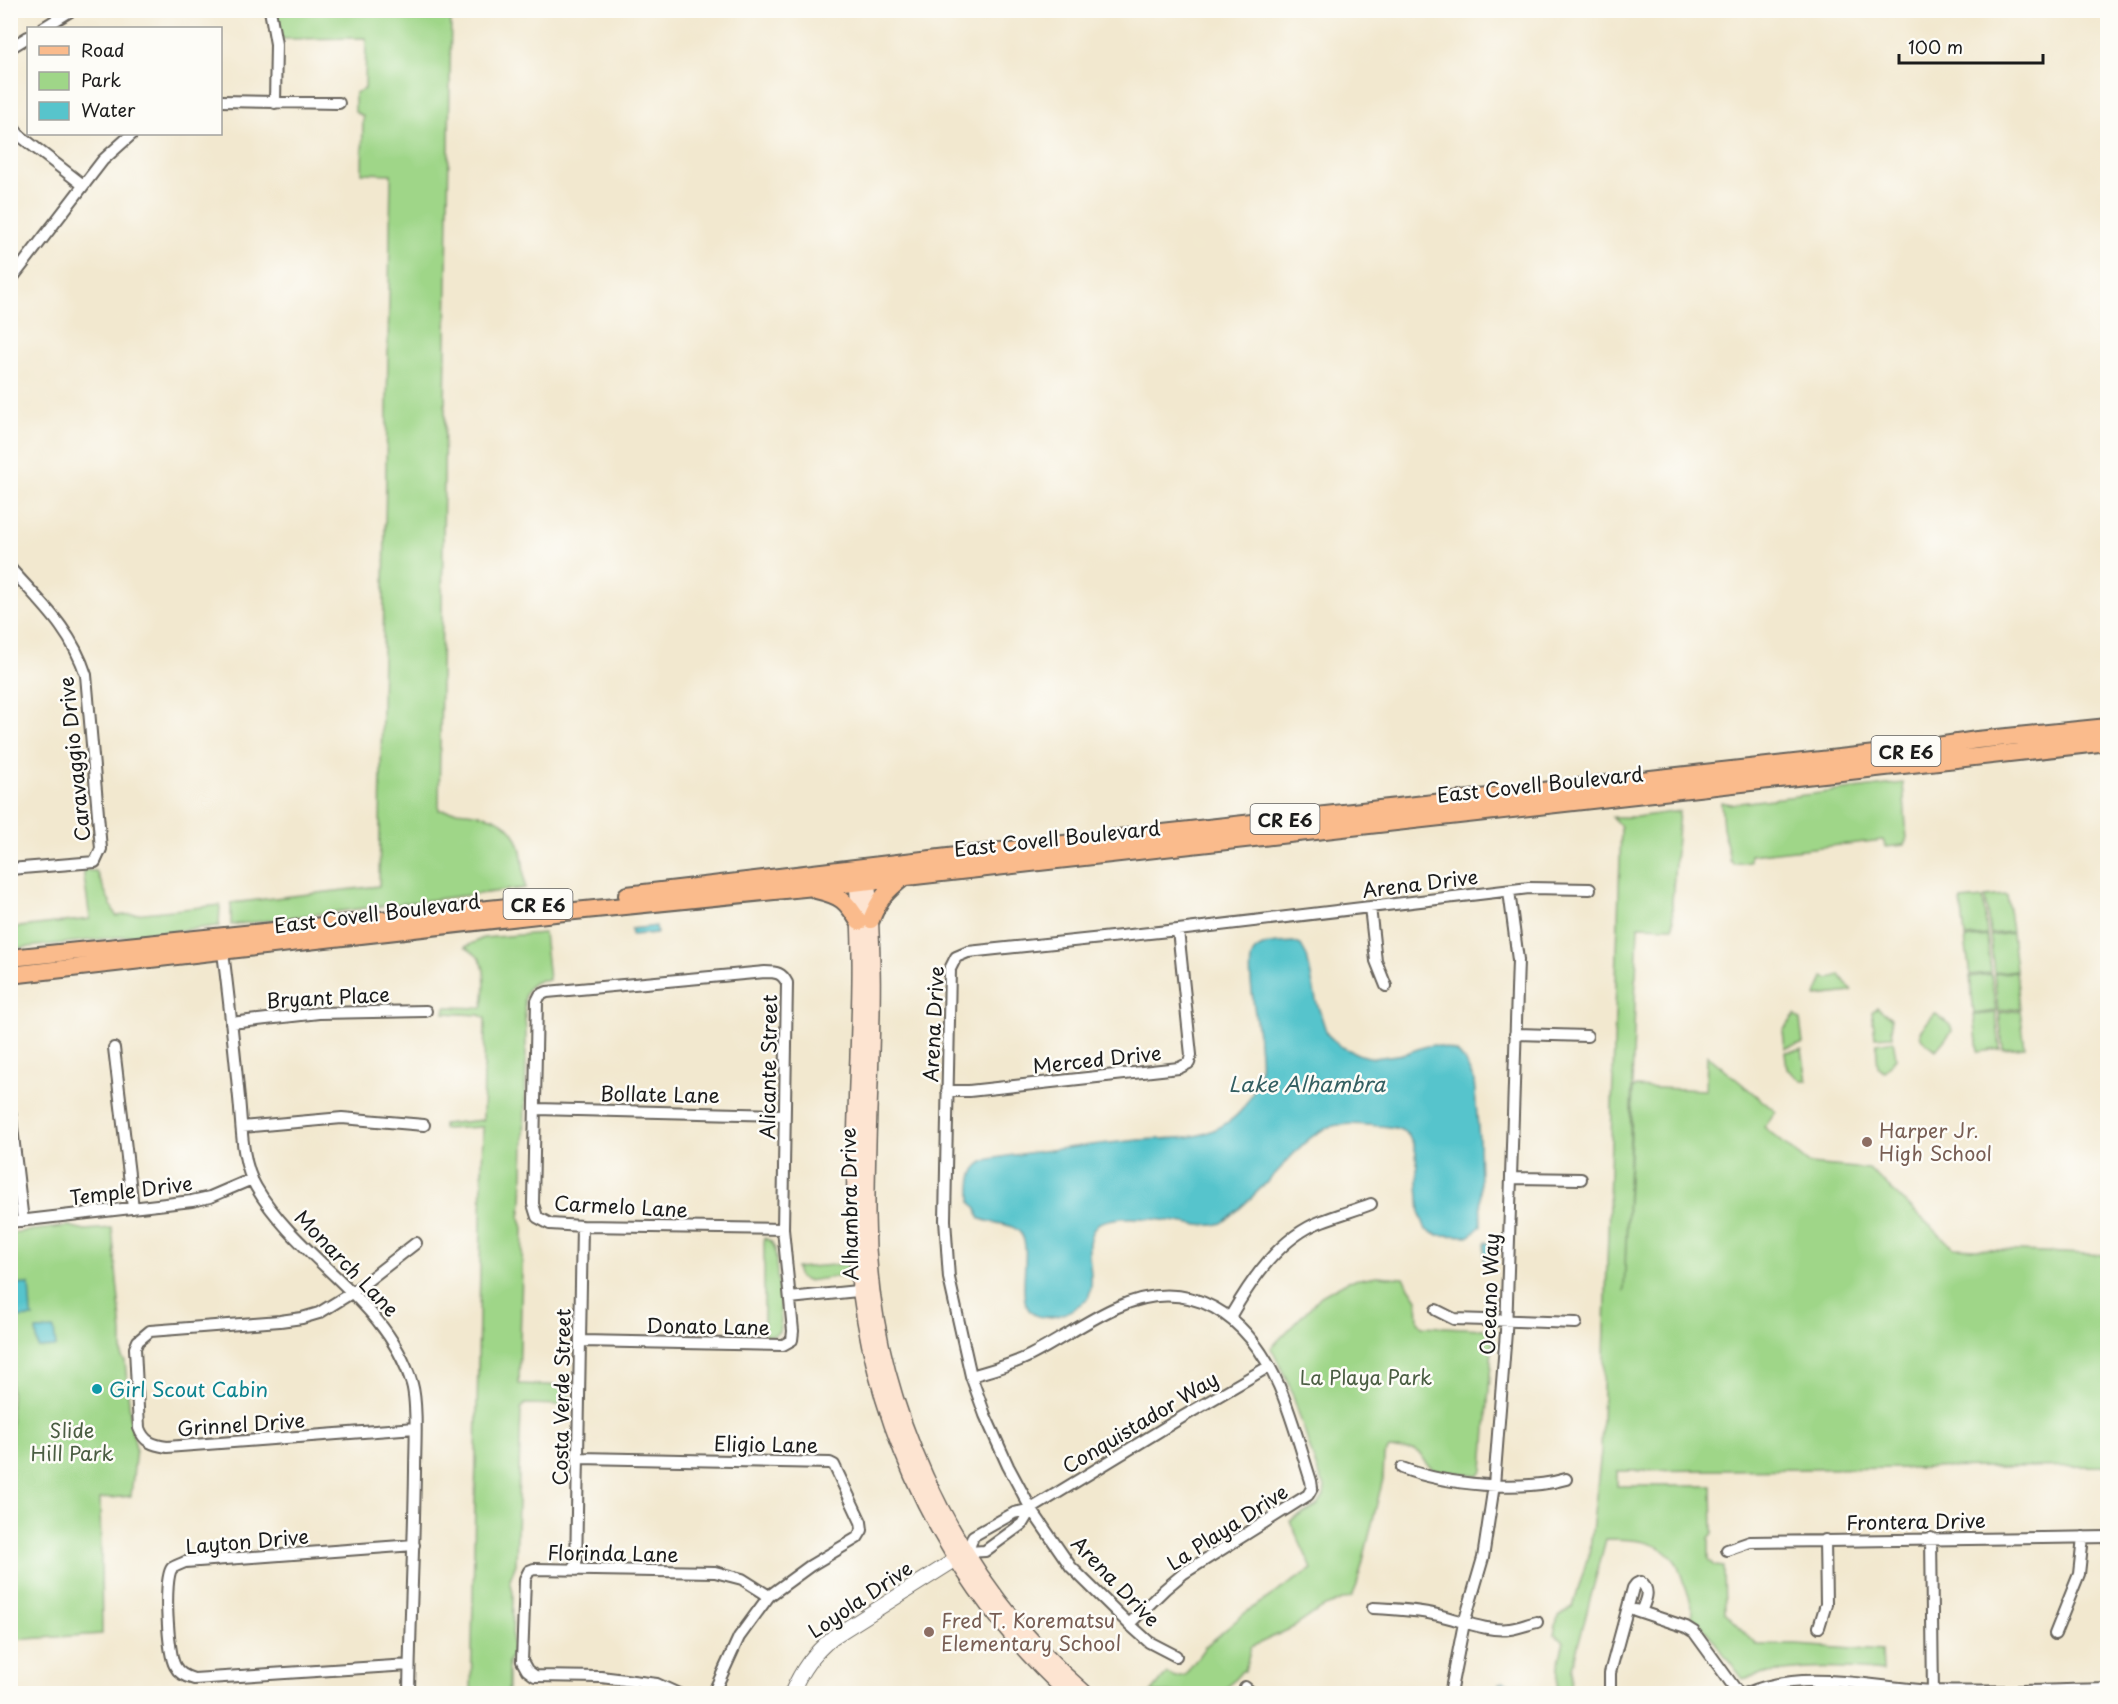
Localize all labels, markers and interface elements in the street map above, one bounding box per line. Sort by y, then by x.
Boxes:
legend [27,27,222,135]
scale bar [1899,27,2043,65]
text: 100 m [1908,33,1963,60]
text: Road [81,36,125,63]
text: Park [81,66,121,93]
text: Water [81,96,136,123]
street label: Caravaggio Drive [50,675,98,843]
road number: CR E6 [1872,736,1940,766]
street label: East Covell Boulevard [1435,758,1645,810]
road number: CR E6 [1250,804,1320,834]
street label: East Covell Boulevard [952,812,1162,864]
street label: Arena Drive [1360,861,1480,905]
street label: East Covell Boulevard [272,885,482,941]
road number: CR E6 [504,889,572,919]
street label: Arena Drive [915,965,951,1083]
street label: Bryant Place [266,979,390,1015]
street label: Alicante Street [752,994,784,1140]
street label: Merced Drive [1031,1037,1163,1081]
water label: Lake Alhambra [1229,1067,1387,1099]
street label: Bollate Lane [600,1078,720,1110]
place label: Harper Jr. High School [1879,1115,1992,1168]
street label: Alhambra Drive [833,1127,865,1281]
marker: Harper Jr. High School [1860,1135,1874,1149]
street label: Temple Drive [68,1168,194,1212]
street label: Carmelo Lane [553,1188,689,1224]
street label: Monarch Lane [288,1203,406,1323]
street label: Oceano Way [1472,1232,1506,1356]
street label: Costa Verde Street [544,1308,578,1486]
street label: Donato Lane [646,1310,770,1342]
park label: La Playa Park [1300,1362,1432,1392]
street label: Conquistador Way [1056,1363,1224,1481]
place label: Girl Scout Cabin [109,1374,268,1404]
marker: Girl Scout Cabin [90,1382,104,1396]
street label: Grinnel Drive [176,1405,306,1443]
park label: Slide Hill Park [30,1415,114,1468]
street label: Eligio Lane [714,1428,818,1460]
street label: La Playa Drive [1160,1477,1294,1577]
street label: Frontera Drive [1846,1505,1986,1537]
street label: Layton Drive [184,1521,310,1561]
street label: Arena Drive [1065,1529,1167,1633]
street label: Florinda Lane [547,1537,679,1569]
street label: Loyola Drive [802,1553,918,1645]
place label: Fred T. Korematsu Elementary School [941,1605,1121,1658]
marker: Fred T. Korematsu Elementary School [922,1625,936,1639]

